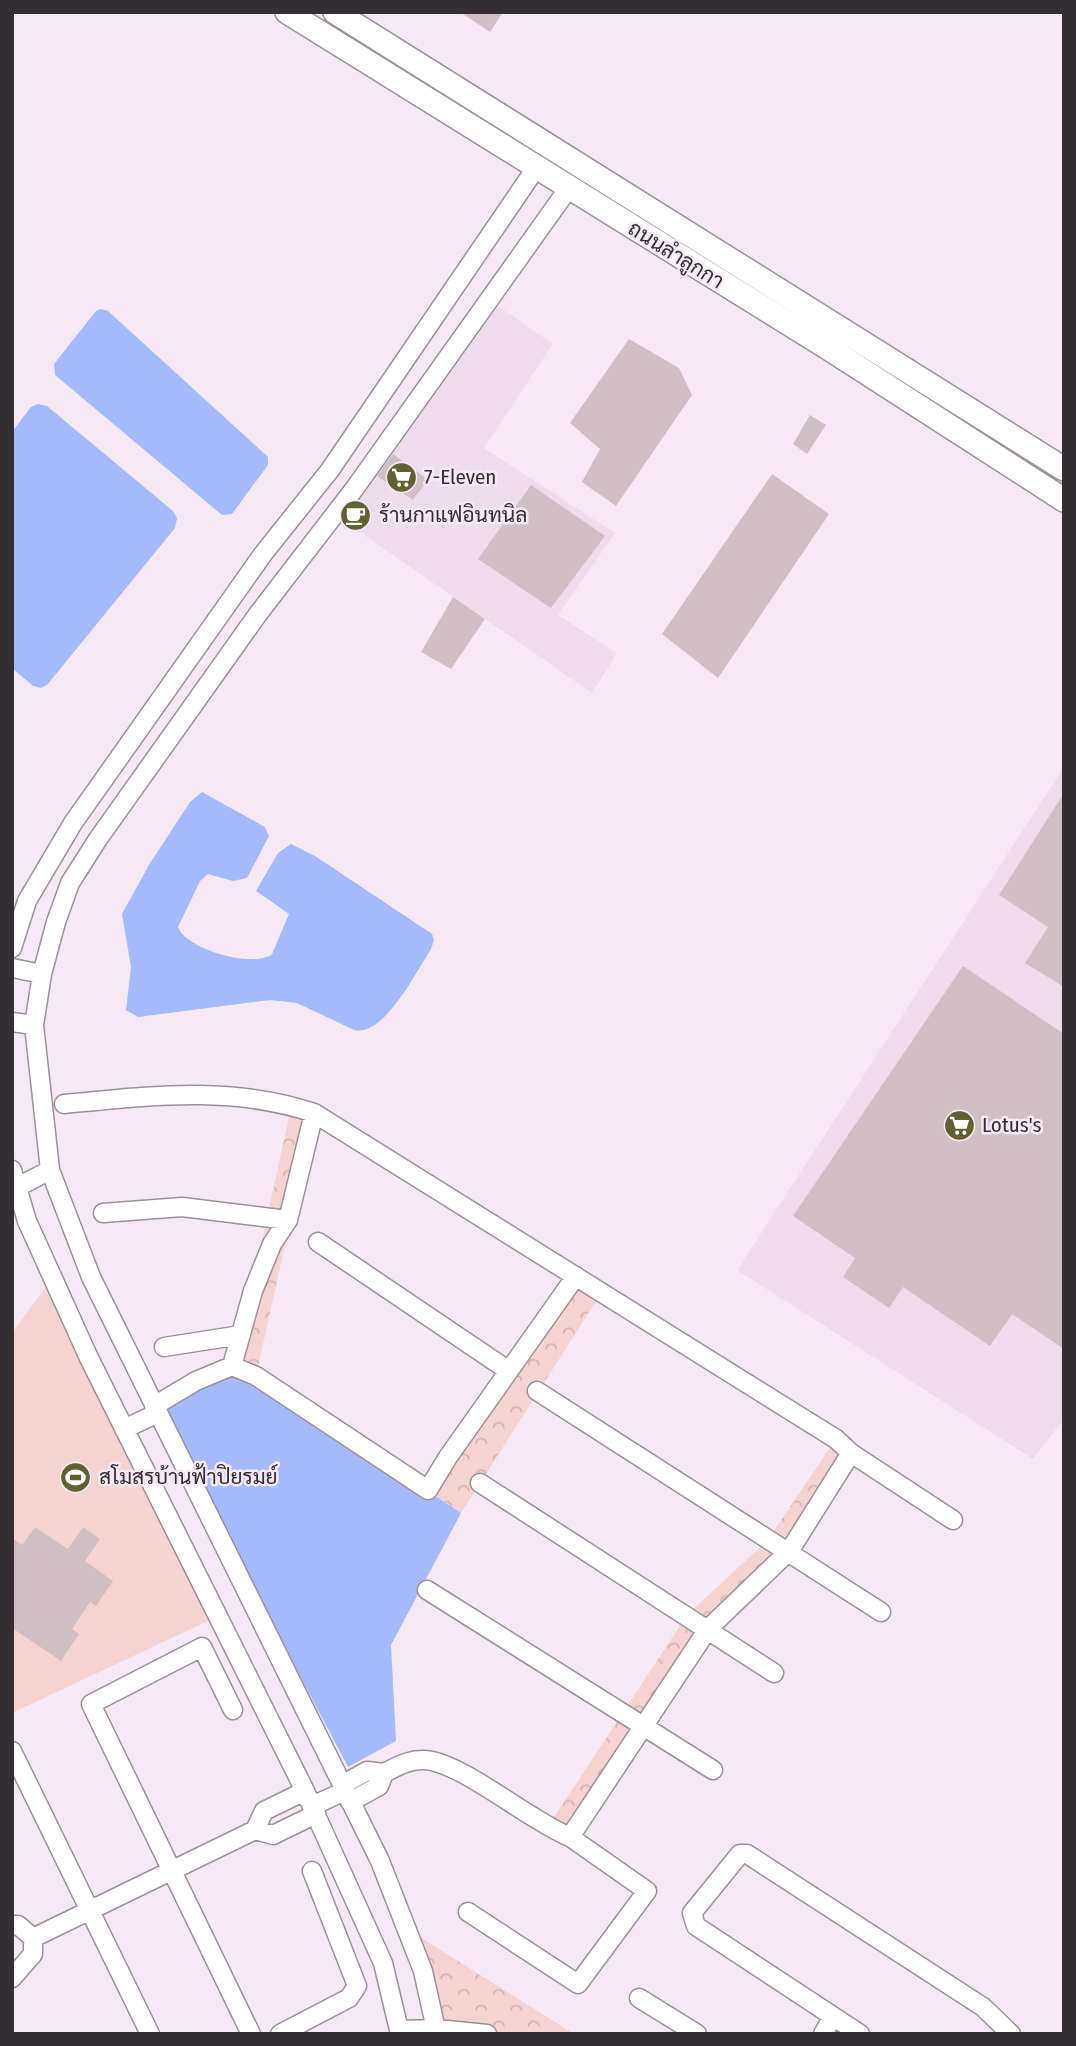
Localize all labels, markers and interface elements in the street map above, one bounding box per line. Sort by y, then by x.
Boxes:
street label: ถนนลำลูกกา [622,215,729,296]
supermarket icon: 7-Eleven [384,460,418,494]
place label: 7-Eleven [424,464,496,490]
cafe icon: ร้านกาแฟอินทนิล [339,498,373,532]
place label: ร้านกาแฟอินทนิล [379,502,527,528]
supermarket icon: Lotus's [942,1108,976,1142]
place label: Lotus's [982,1112,1041,1138]
sports icon: สโมสรบ้านฟ้าปิยรมย์ [59,1460,93,1494]
place label: สโมสรบ้านฟ้าปิยรมย์ [99,1463,278,1490]

